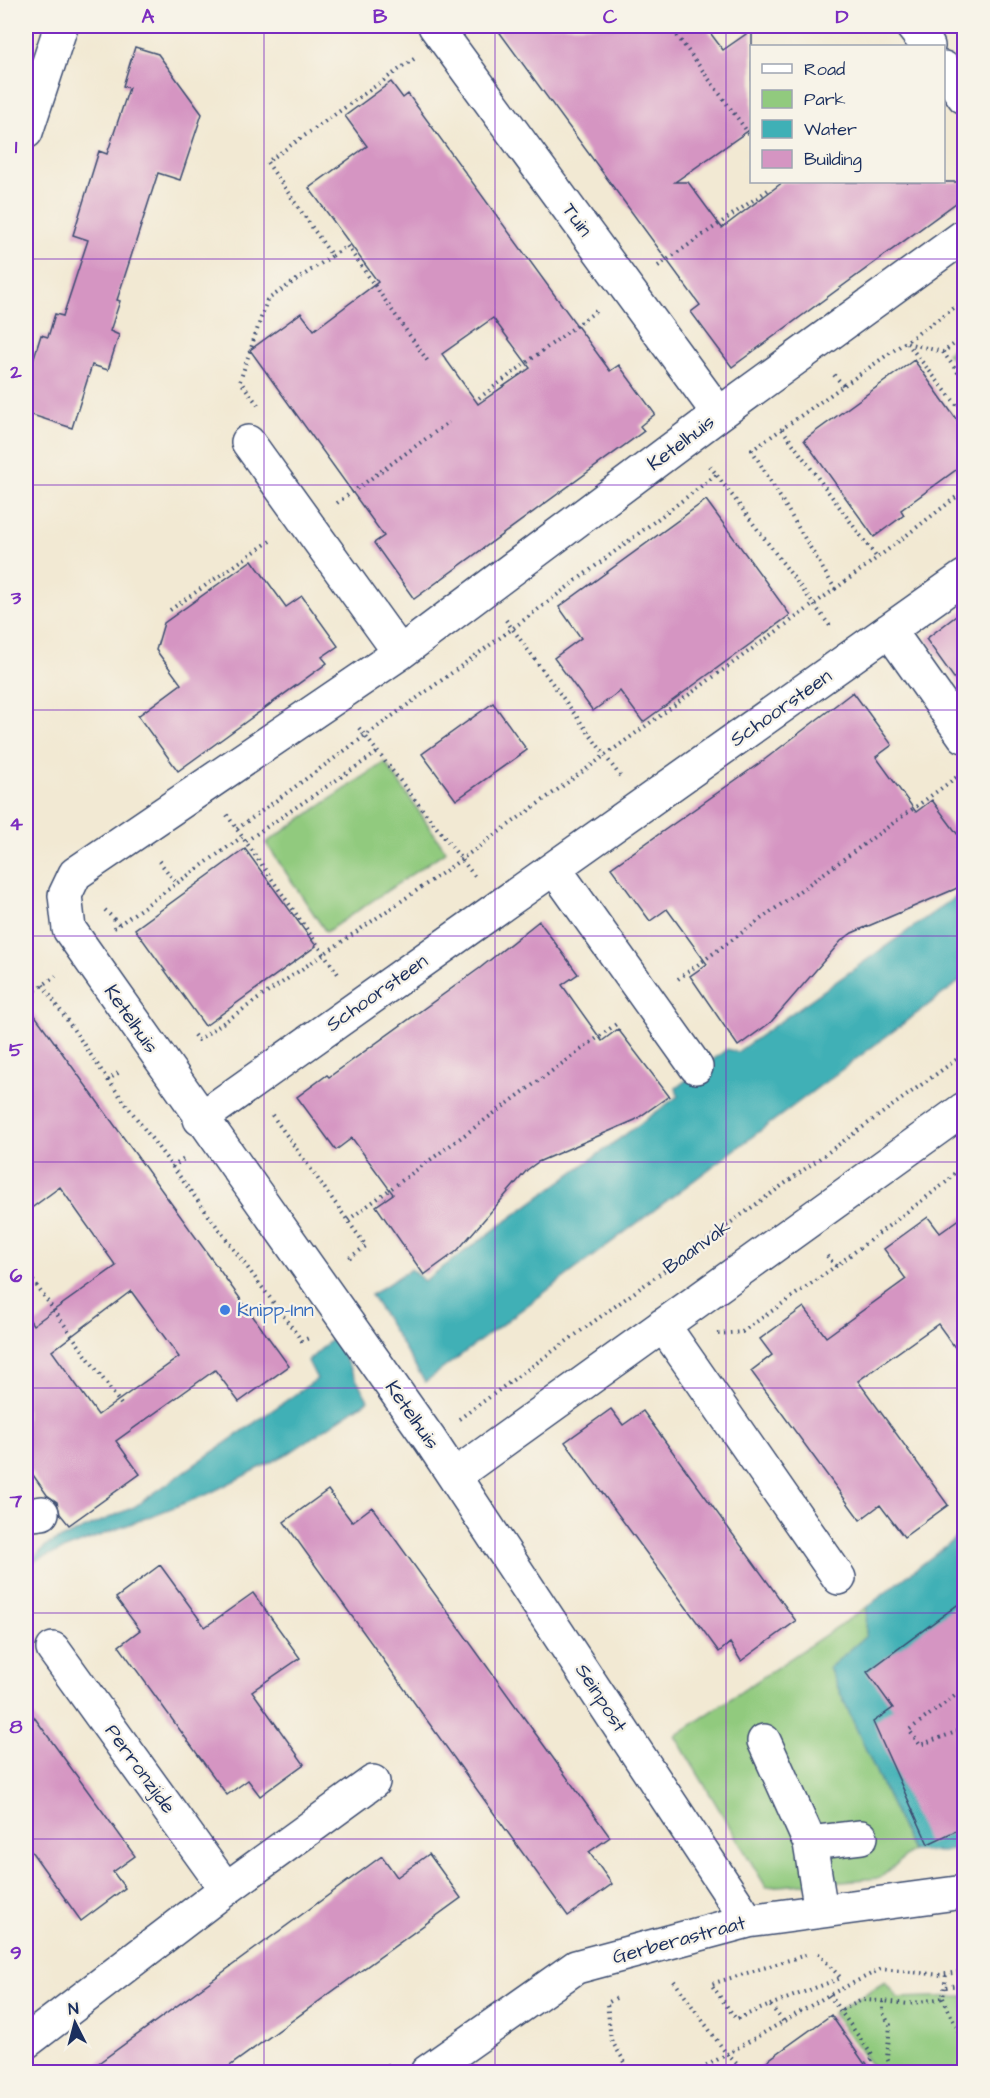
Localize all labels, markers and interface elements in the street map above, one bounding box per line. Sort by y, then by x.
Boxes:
text: A [142,3,155,31]
text: B [373,3,388,31]
text: C [603,3,618,31]
text: D [836,3,849,31]
legend [750,45,945,183]
text: Road [804,57,845,82]
text: Park [804,87,846,112]
text: Water [804,117,857,142]
text: 1 [15,133,18,161]
text: Building [804,147,862,173]
street label: Tuin [555,197,599,243]
text: 2 [9,358,22,386]
street label: Ketelhuis [641,408,721,478]
text: 3 [10,584,22,612]
street label: Schoorsteen [724,662,838,754]
text: 4 [9,810,23,838]
street label: Schoorsteen [320,947,434,1039]
street label: Ketelhuis [97,979,165,1059]
text: 5 [9,1036,24,1064]
street label: Baanvak [657,1213,737,1281]
text: 6 [10,1262,23,1290]
place label: Knipp-Inn [237,1296,314,1324]
marker: Knipp-Inn [218,1303,232,1317]
street label: Ketelhuis [378,1375,446,1455]
text: 7 [9,1487,23,1515]
street label: Seinpost [568,1658,634,1738]
text: 8 [10,1713,23,1741]
street label: Perronzijde [98,1719,182,1820]
street label: Gerberastraat [609,1909,749,1971]
text: 9 [10,1939,22,1967]
north arrow [45,1993,105,2053]
text: N [67,1998,80,2021]

